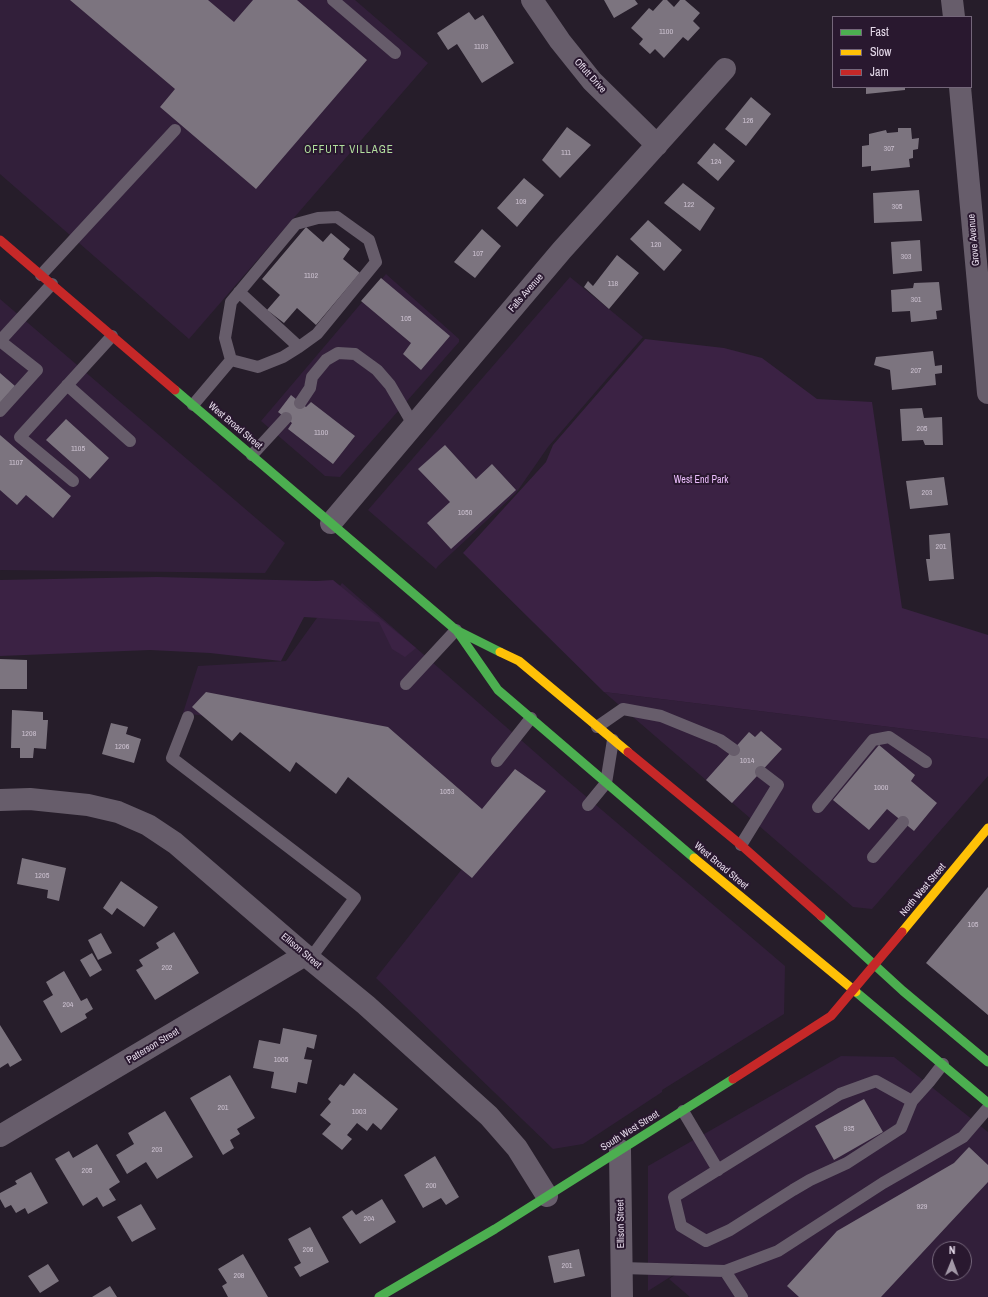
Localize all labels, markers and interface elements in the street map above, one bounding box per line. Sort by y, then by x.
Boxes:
legend [832,16,972,88]
text: Fast [870,24,889,40]
house number: 1100 [659,27,673,37]
house number: 1103 [474,42,488,52]
text: Slow [870,44,891,60]
street label: Offutt Drive [572,56,608,96]
text: Jam [870,64,889,80]
house number: 126 [743,116,753,126]
district label: OFFUTT VILLAGE [304,143,394,157]
house number: 307 [884,144,894,154]
house number: 111 [561,148,571,158]
house number: 124 [711,157,721,167]
house number: 109 [516,197,526,207]
house number: 122 [684,200,694,210]
house number: 305 [892,202,902,212]
street label: Grove Avenue [966,213,982,267]
house number: 120 [651,240,661,250]
house number: 107 [473,249,483,259]
house number: 303 [901,252,911,262]
house number: 1102 [304,271,318,281]
street label: Falls Avenue [506,271,546,315]
house number: 118 [608,279,618,289]
house number: 301 [911,295,921,305]
house number: 105 [401,314,411,324]
house number: 207 [911,366,921,376]
street label: West Broad Street [206,400,264,452]
house number: 205 [917,424,927,434]
house number: 1100 [314,428,328,438]
house number: 1105 [71,444,85,454]
house number: 1107 [9,458,23,468]
park label: West End Park [674,474,728,486]
house number: 203 [922,488,932,498]
house number: 1050 [458,508,472,518]
house number: 201 [936,542,946,552]
house number: 1208 [22,729,36,739]
house number: 1206 [115,742,129,752]
house number: 1014 [740,756,754,766]
house number: 1000 [874,783,888,793]
house number: 1053 [440,787,454,797]
street label: West Broad Street [692,840,750,892]
street label: North West Street [898,861,948,919]
house number: 1205 [35,871,49,881]
house number: 105 [968,920,978,930]
street label: Ellison Street [278,931,324,971]
house number: 202 [162,963,172,973]
house number: 204 [63,1000,73,1010]
street label: Patterson Street [125,1026,181,1066]
house number: 1005 [274,1055,288,1065]
house number: 201 [218,1103,228,1113]
house number: 1003 [352,1107,366,1117]
street label: South West Street [599,1108,661,1154]
house number: 935 [844,1124,854,1134]
house number: 203 [152,1145,162,1155]
house number: 205 [82,1166,92,1176]
house number: 200 [426,1181,436,1191]
street label: Ellison Street [615,1200,627,1248]
house number: 929 [917,1202,927,1212]
house number: 204 [364,1214,374,1224]
north arrow [932,1241,972,1281]
text: N [949,1243,956,1257]
house number: 206 [303,1245,313,1255]
house number: 201 [562,1261,572,1271]
house number: 208 [234,1271,244,1281]

